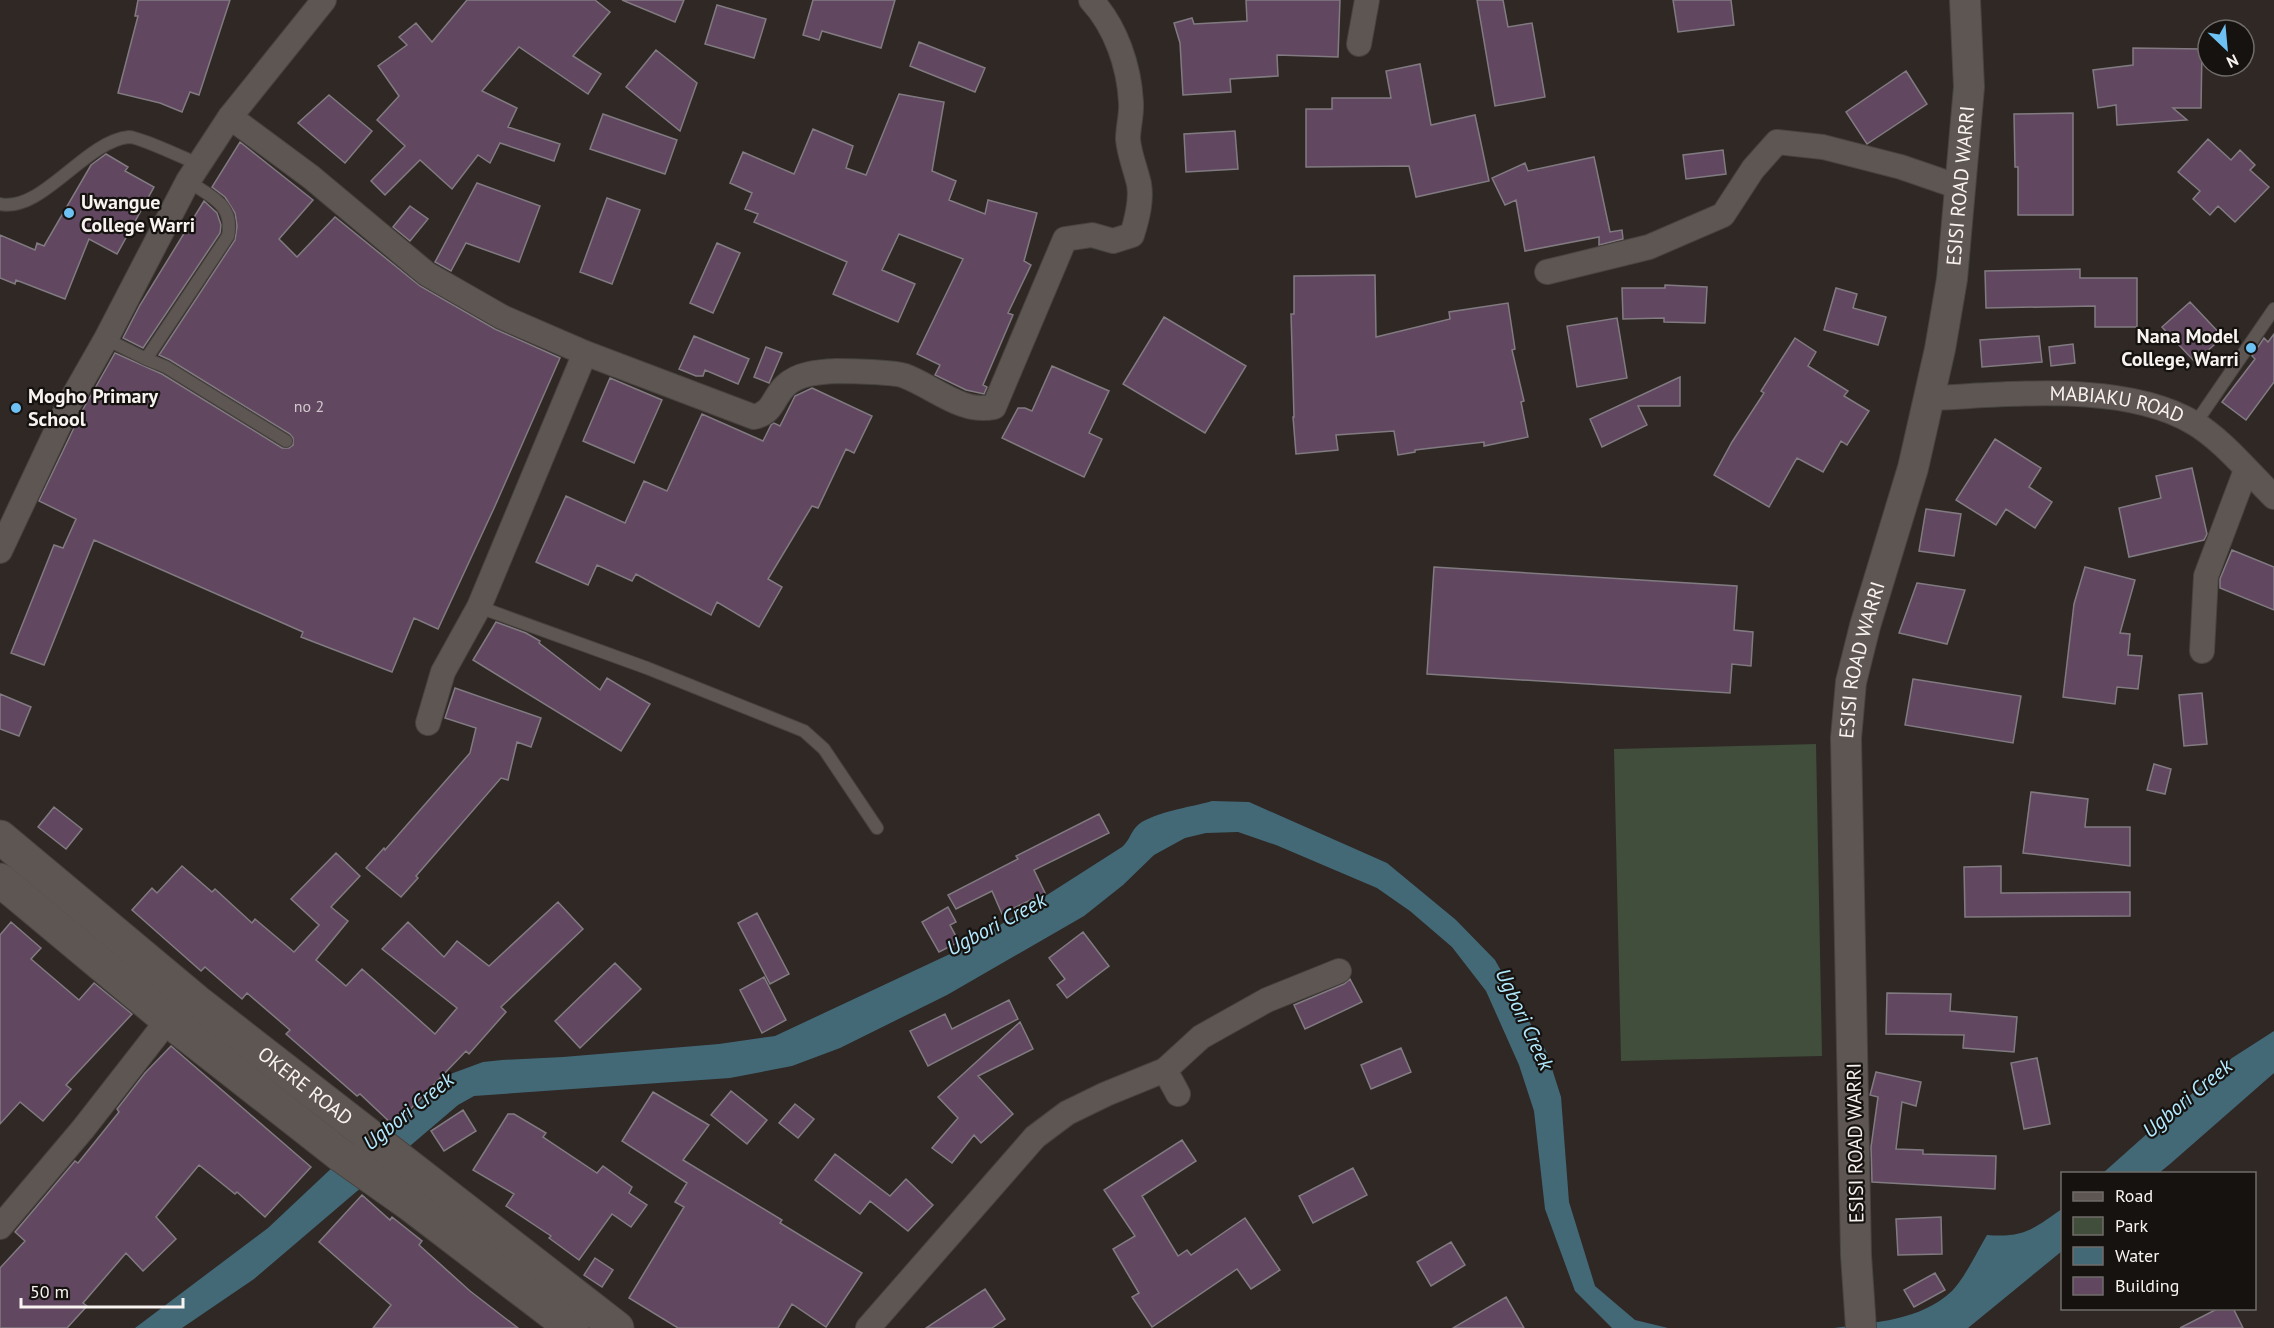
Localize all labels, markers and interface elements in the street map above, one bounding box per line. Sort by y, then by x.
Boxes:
north arrow [2196,18,2256,78]
text: N [2223,50,2242,73]
street label: ESISI ROAD WARRI [1940,105,1980,267]
place label: Uwangue College Warri [81,189,195,238]
marker: Uwangue College Warri [62,206,76,220]
place label: Nana Model College, Warri [2121,323,2239,372]
marker: Nana Model College, Warri [2244,341,2258,355]
street label: MABIAKU ROAD [2050,380,2188,429]
place label: Mogho Primary School [28,383,158,432]
house number: no 2 [294,396,324,416]
marker: Mogho Primary School [9,401,23,415]
street label: ESISI ROAD WARRI [1833,578,1891,740]
water label: Ugbori Creek [941,886,1052,962]
water label: Ugbori Creek [1490,964,1561,1076]
street label: OKERE ROAD [252,1041,358,1131]
water label: Ugbori Creek [2136,1051,2239,1144]
street label: ESISI ROAD WARRI [1841,1063,1869,1223]
water label: Ugbori Creek [357,1065,460,1156]
legend [2061,1172,2256,1310]
text: Road [2115,1184,2153,1207]
text: Park [2115,1214,2148,1237]
text: Water [2115,1244,2159,1267]
scale bar [21,1271,183,1309]
text: Building [2115,1274,2179,1297]
text: 50 m [30,1280,69,1303]

